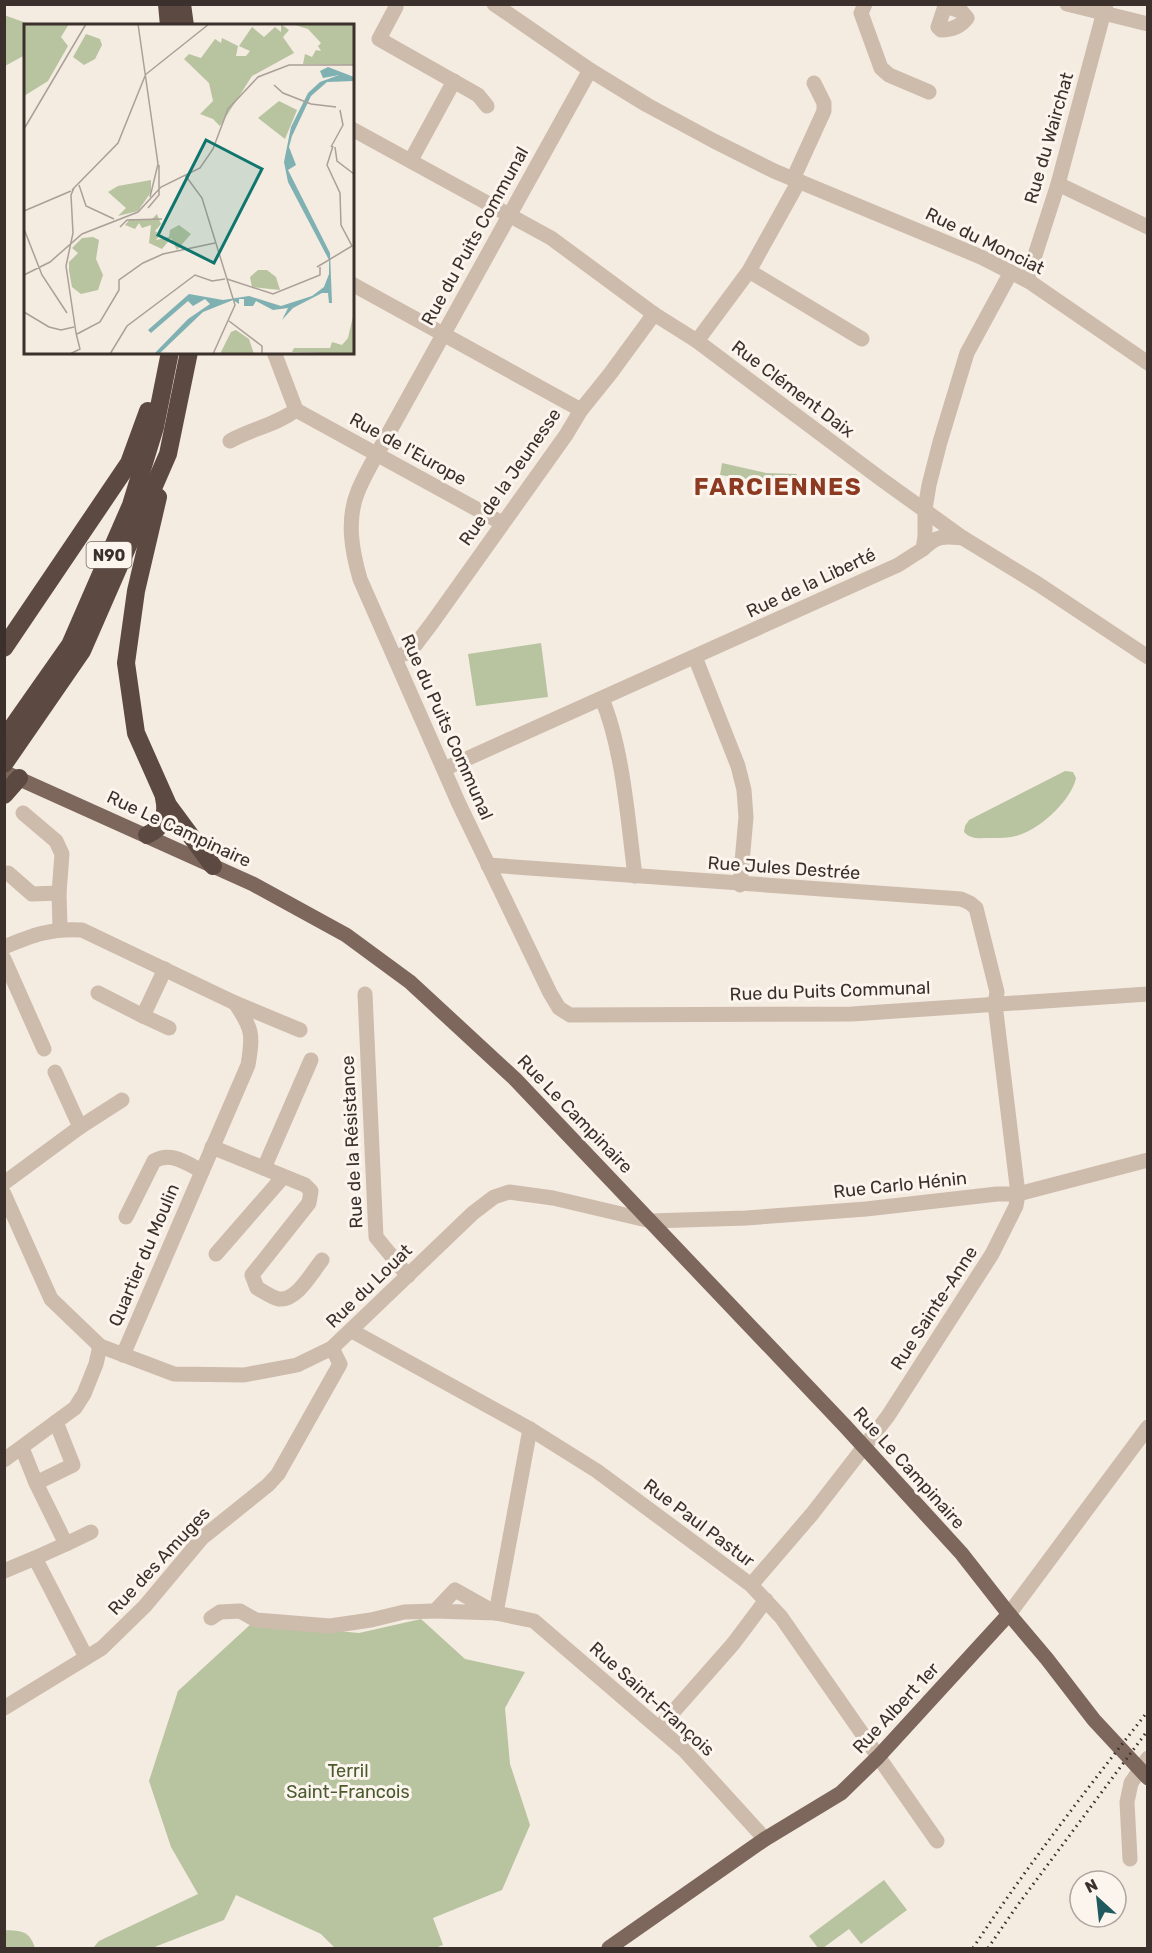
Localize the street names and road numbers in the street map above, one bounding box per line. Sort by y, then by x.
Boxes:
street label: Rue du Wairchat [1020,70,1078,206]
street label: Rue du Puits Communal [417,143,533,329]
street label: Rue du Monciat [922,203,1048,279]
street label: Rue Clément Daix [727,336,859,443]
street label: Rue de la Jeunesse [454,404,566,550]
street label: Rue de l'Europe [346,408,470,490]
road number: N90 [86,542,132,568]
street label: Rue de la Liberté [743,543,879,623]
street label: Rue du Puits Communal [396,631,498,823]
street label: Rue Le Campinaire [103,786,255,872]
street label: Rue Jules Destrée [707,852,861,884]
street label: Rue du Puits Communal [729,977,931,1005]
street label: Rue Le Campinaire [513,1050,637,1178]
street label: Rue de la Résistance [336,1055,368,1229]
street label: Rue Carlo Hénin [832,1167,968,1203]
street label: Quartier du Moulin [104,1180,184,1330]
street label: Rue du Louat [321,1240,417,1332]
street label: Rue Sainte-Anne [886,1242,982,1374]
street label: Rue Le Campinaire [848,1402,970,1534]
street label: Rue Paul Pastur [639,1474,759,1572]
street label: Rue des Amuges [103,1502,215,1620]
street label: Rue Saint-François [585,1637,719,1761]
street label: Rue Albert 1er [848,1658,944,1758]

